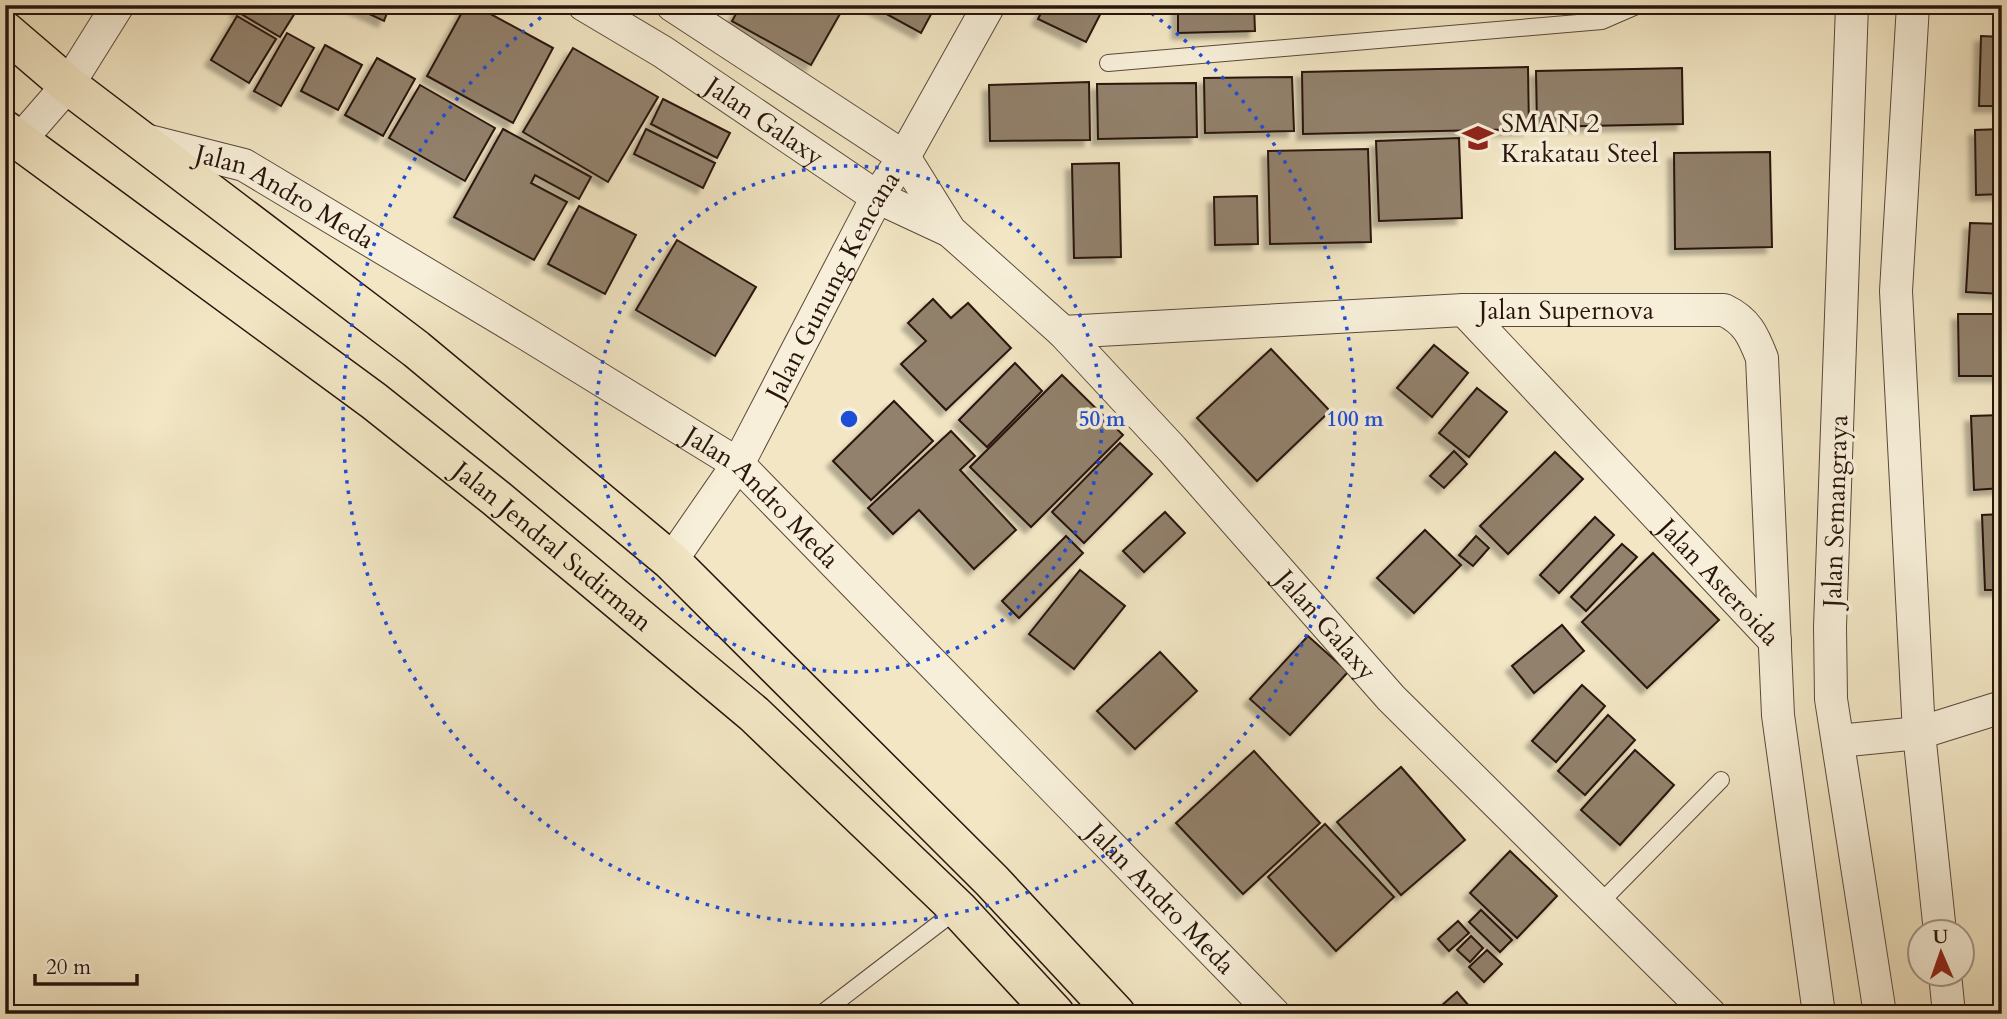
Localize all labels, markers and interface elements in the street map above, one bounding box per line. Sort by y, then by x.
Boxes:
street label: Jalan Galaxy [695,67,831,174]
place label: SMAN 2 Krakatau Steel [1501,106,1659,171]
school or university icon: SMAN 2 Krakatau Steel [1461,121,1495,155]
street label: Jalan Andro Meda [188,135,381,257]
street label: Jalan Gunung Kencana [756,164,908,410]
street label: Jalan Supernova [1475,293,1654,328]
text: 50 m [1079,405,1126,434]
text: 100 m [1326,405,1384,434]
centre of rings [837,407,861,431]
street label: Jalan Semangraya [1815,414,1856,612]
street label: Jalan Andro Meda [674,416,847,576]
street label: Jalan Jendral Sudirman [442,451,660,640]
street label: Jalan Asteroida [1648,508,1788,654]
street label: Jalan Galaxy [1265,559,1384,688]
street label: Jalan Andro Meda [1076,812,1243,982]
north arrow [1906,918,1976,988]
text: U [1932,924,1949,950]
scale bar [35,942,136,986]
text: 20 m [46,953,91,982]

